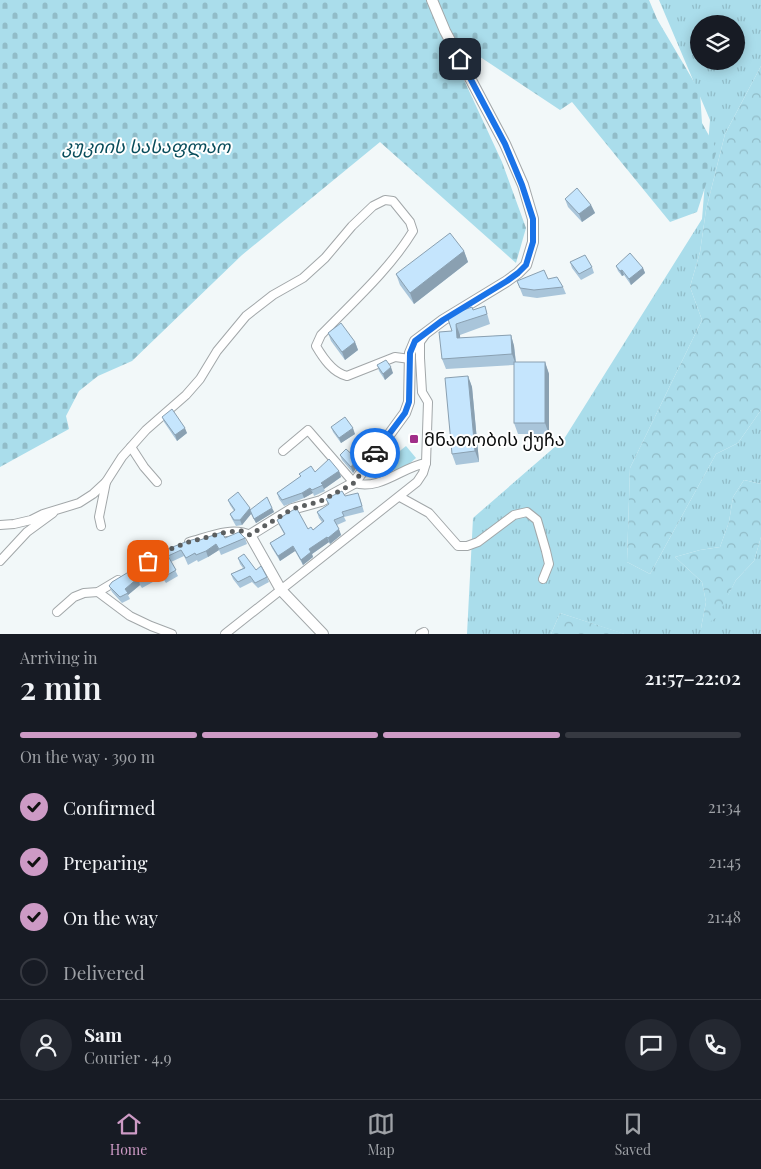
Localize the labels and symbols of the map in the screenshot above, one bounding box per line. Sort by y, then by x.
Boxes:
pin [439,38,481,80]
park label: კუკიის სასაფლაო [62,134,232,158]
place label: მნათობის ქუჩა [424,427,565,451]
courier [350,428,400,478]
marker: მნათობის ქუჩა [408,433,420,445]
pin [127,540,169,582]

